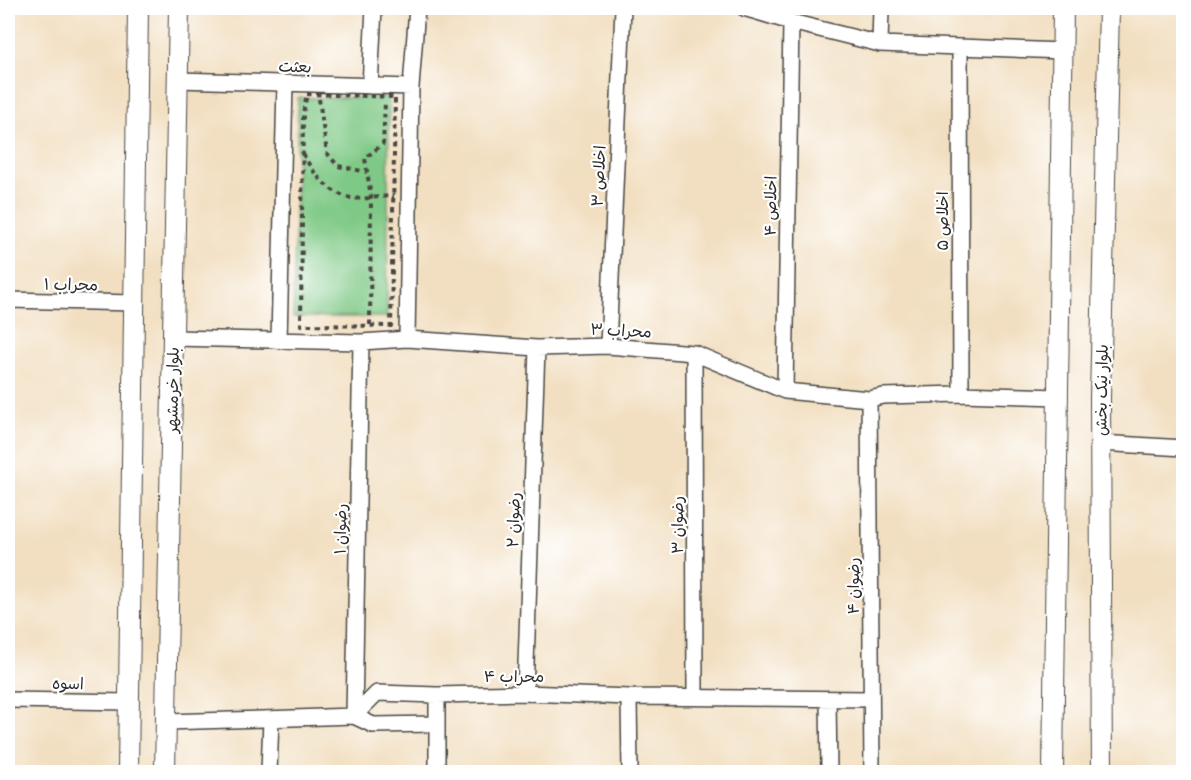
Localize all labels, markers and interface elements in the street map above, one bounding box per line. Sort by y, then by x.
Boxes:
street label: بعثت [278,59,312,80]
street label: اخلاص ۳ [590,145,613,207]
street label: اخلاص ۴ [763,176,784,236]
street label: اخلاص ۵ [936,191,955,251]
street label: محراب ۱ [44,278,98,297]
street label: محراب ۳ [590,322,652,345]
street label: بلوار نیک بخش [1094,344,1115,436]
street label: بلوار خرمشهر [165,347,186,435]
street label: رضوان ۲ [506,492,527,548]
street label: رضوان ۳ [671,496,690,554]
street label: رضوان ۱ [334,504,353,555]
street label: رضوان ۴ [847,558,866,614]
street label: محراب ۴ [484,670,544,689]
street label: اسوه [52,677,84,696]

